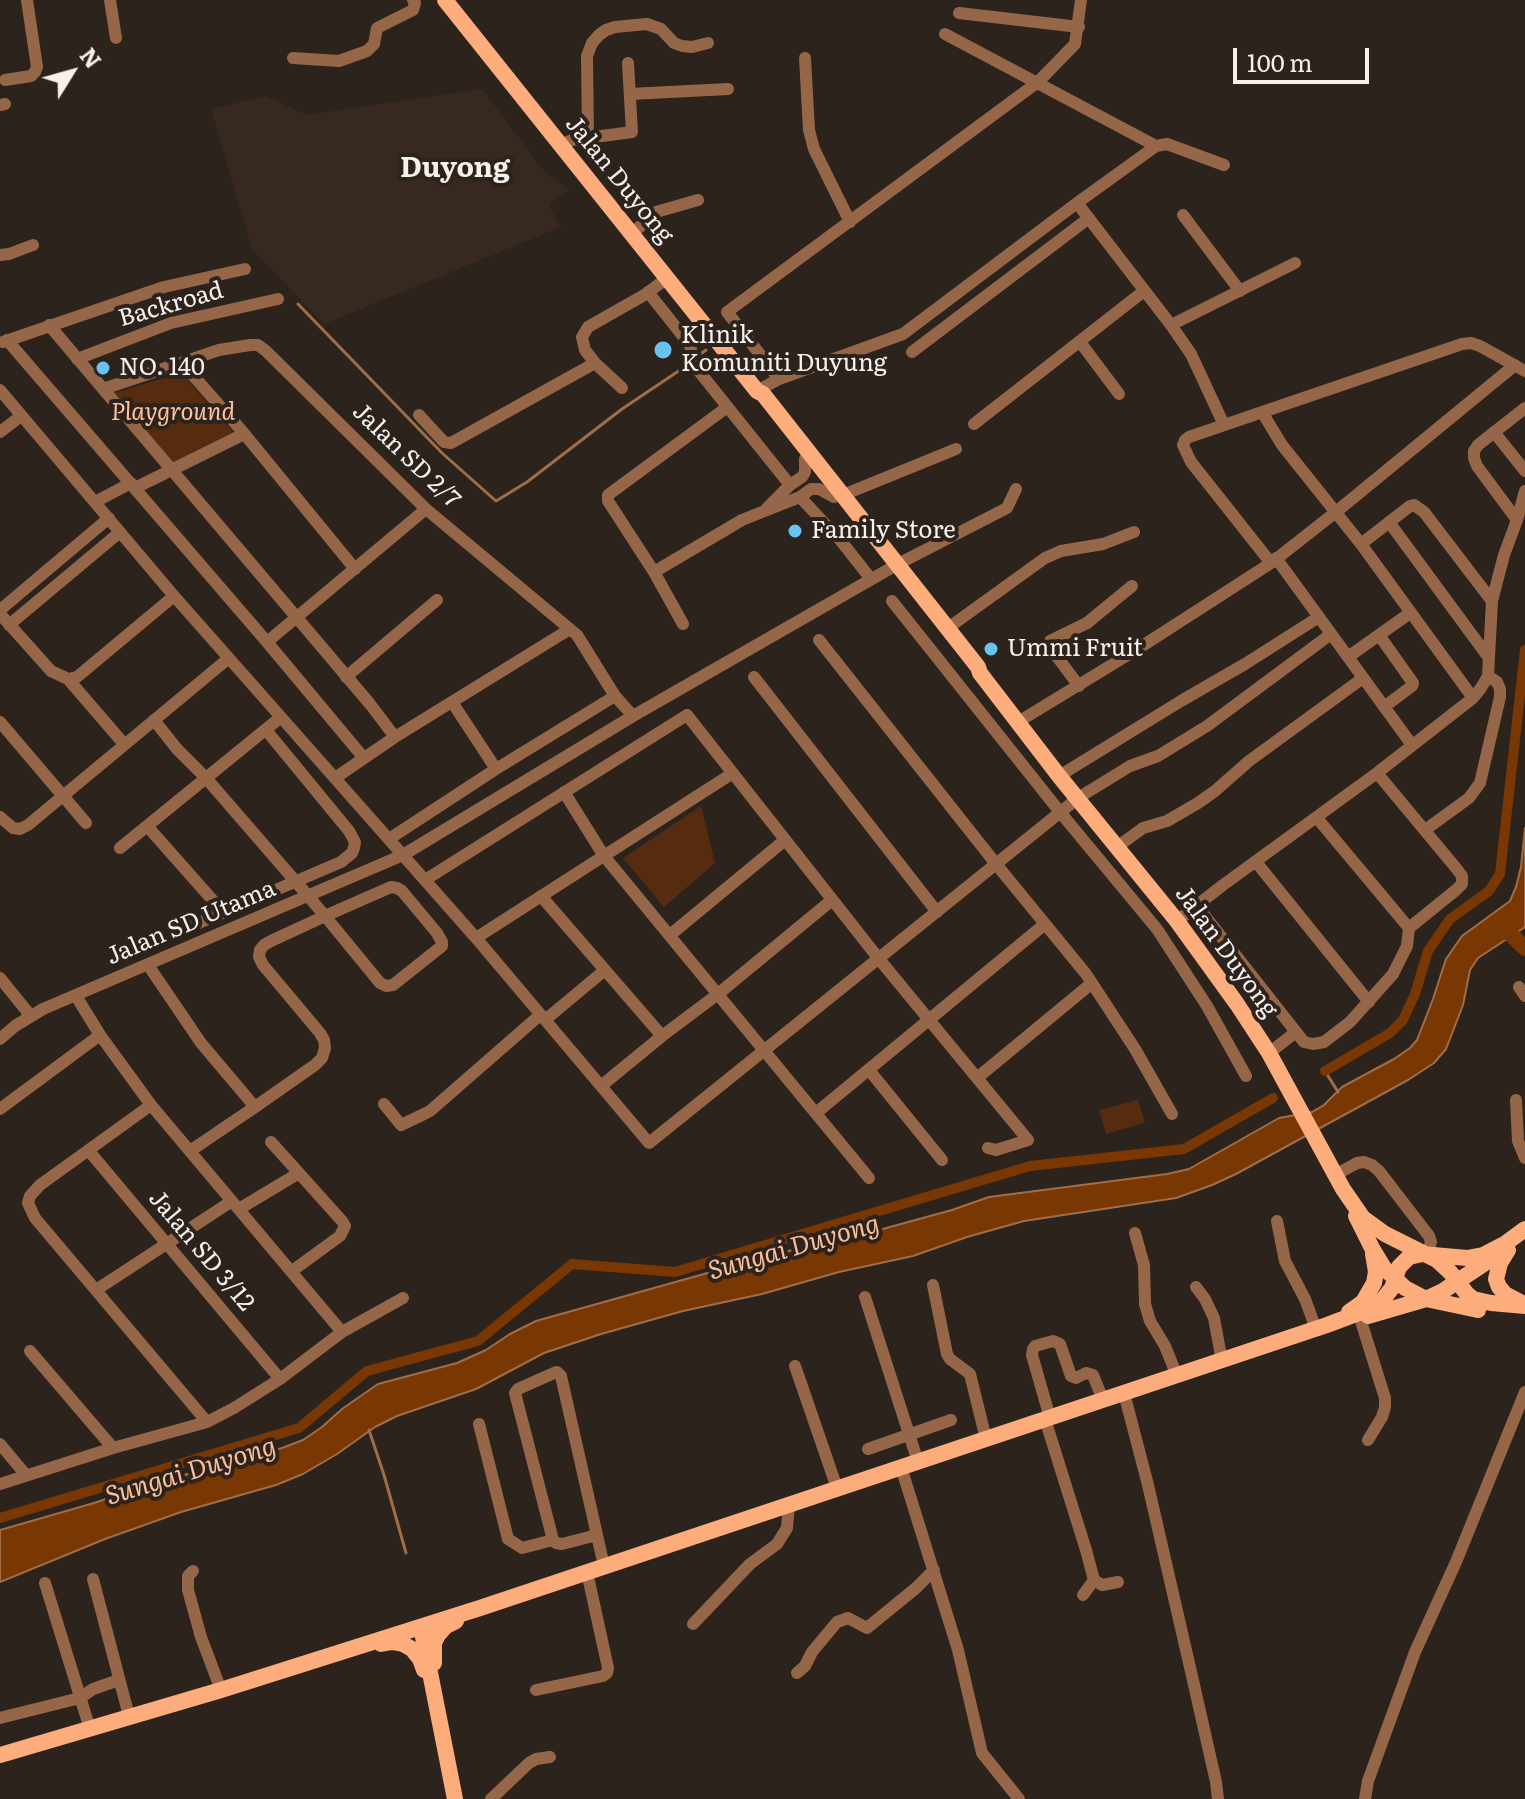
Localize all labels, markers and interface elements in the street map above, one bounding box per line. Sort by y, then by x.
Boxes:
north arrow [32,32,112,112]
scale bar [1237,32,1373,82]
text: N [73,40,110,75]
text: 100 m [1247,44,1313,79]
street label: Jalan Duyong [559,110,679,250]
district label: Duyong [400,152,510,186]
street label: Backroad [115,276,227,334]
place label: Klinik Komuniti Duyung [681,322,887,378]
marker: Klinik Komuniti Duyung [652,339,674,361]
place label: NO. 140 [119,354,205,382]
marker: NO. 140 [94,359,112,377]
street label: Jalan SD 2/7 [346,397,466,515]
park label: Playground [111,399,235,427]
place label: Family Store [811,517,956,545]
marker: Family Store [786,522,804,540]
place label: Ummi Fruit [1007,635,1143,663]
marker: Ummi Fruit [982,640,1000,658]
street label: Jalan SD Utama [102,874,280,972]
street label: Jalan Duyong [1169,880,1283,1024]
street label: Jalan SD 3/12 [142,1185,260,1317]
water label: Sungai Duyong [705,1209,883,1287]
water label: Sungai Duyong [102,1431,280,1513]

